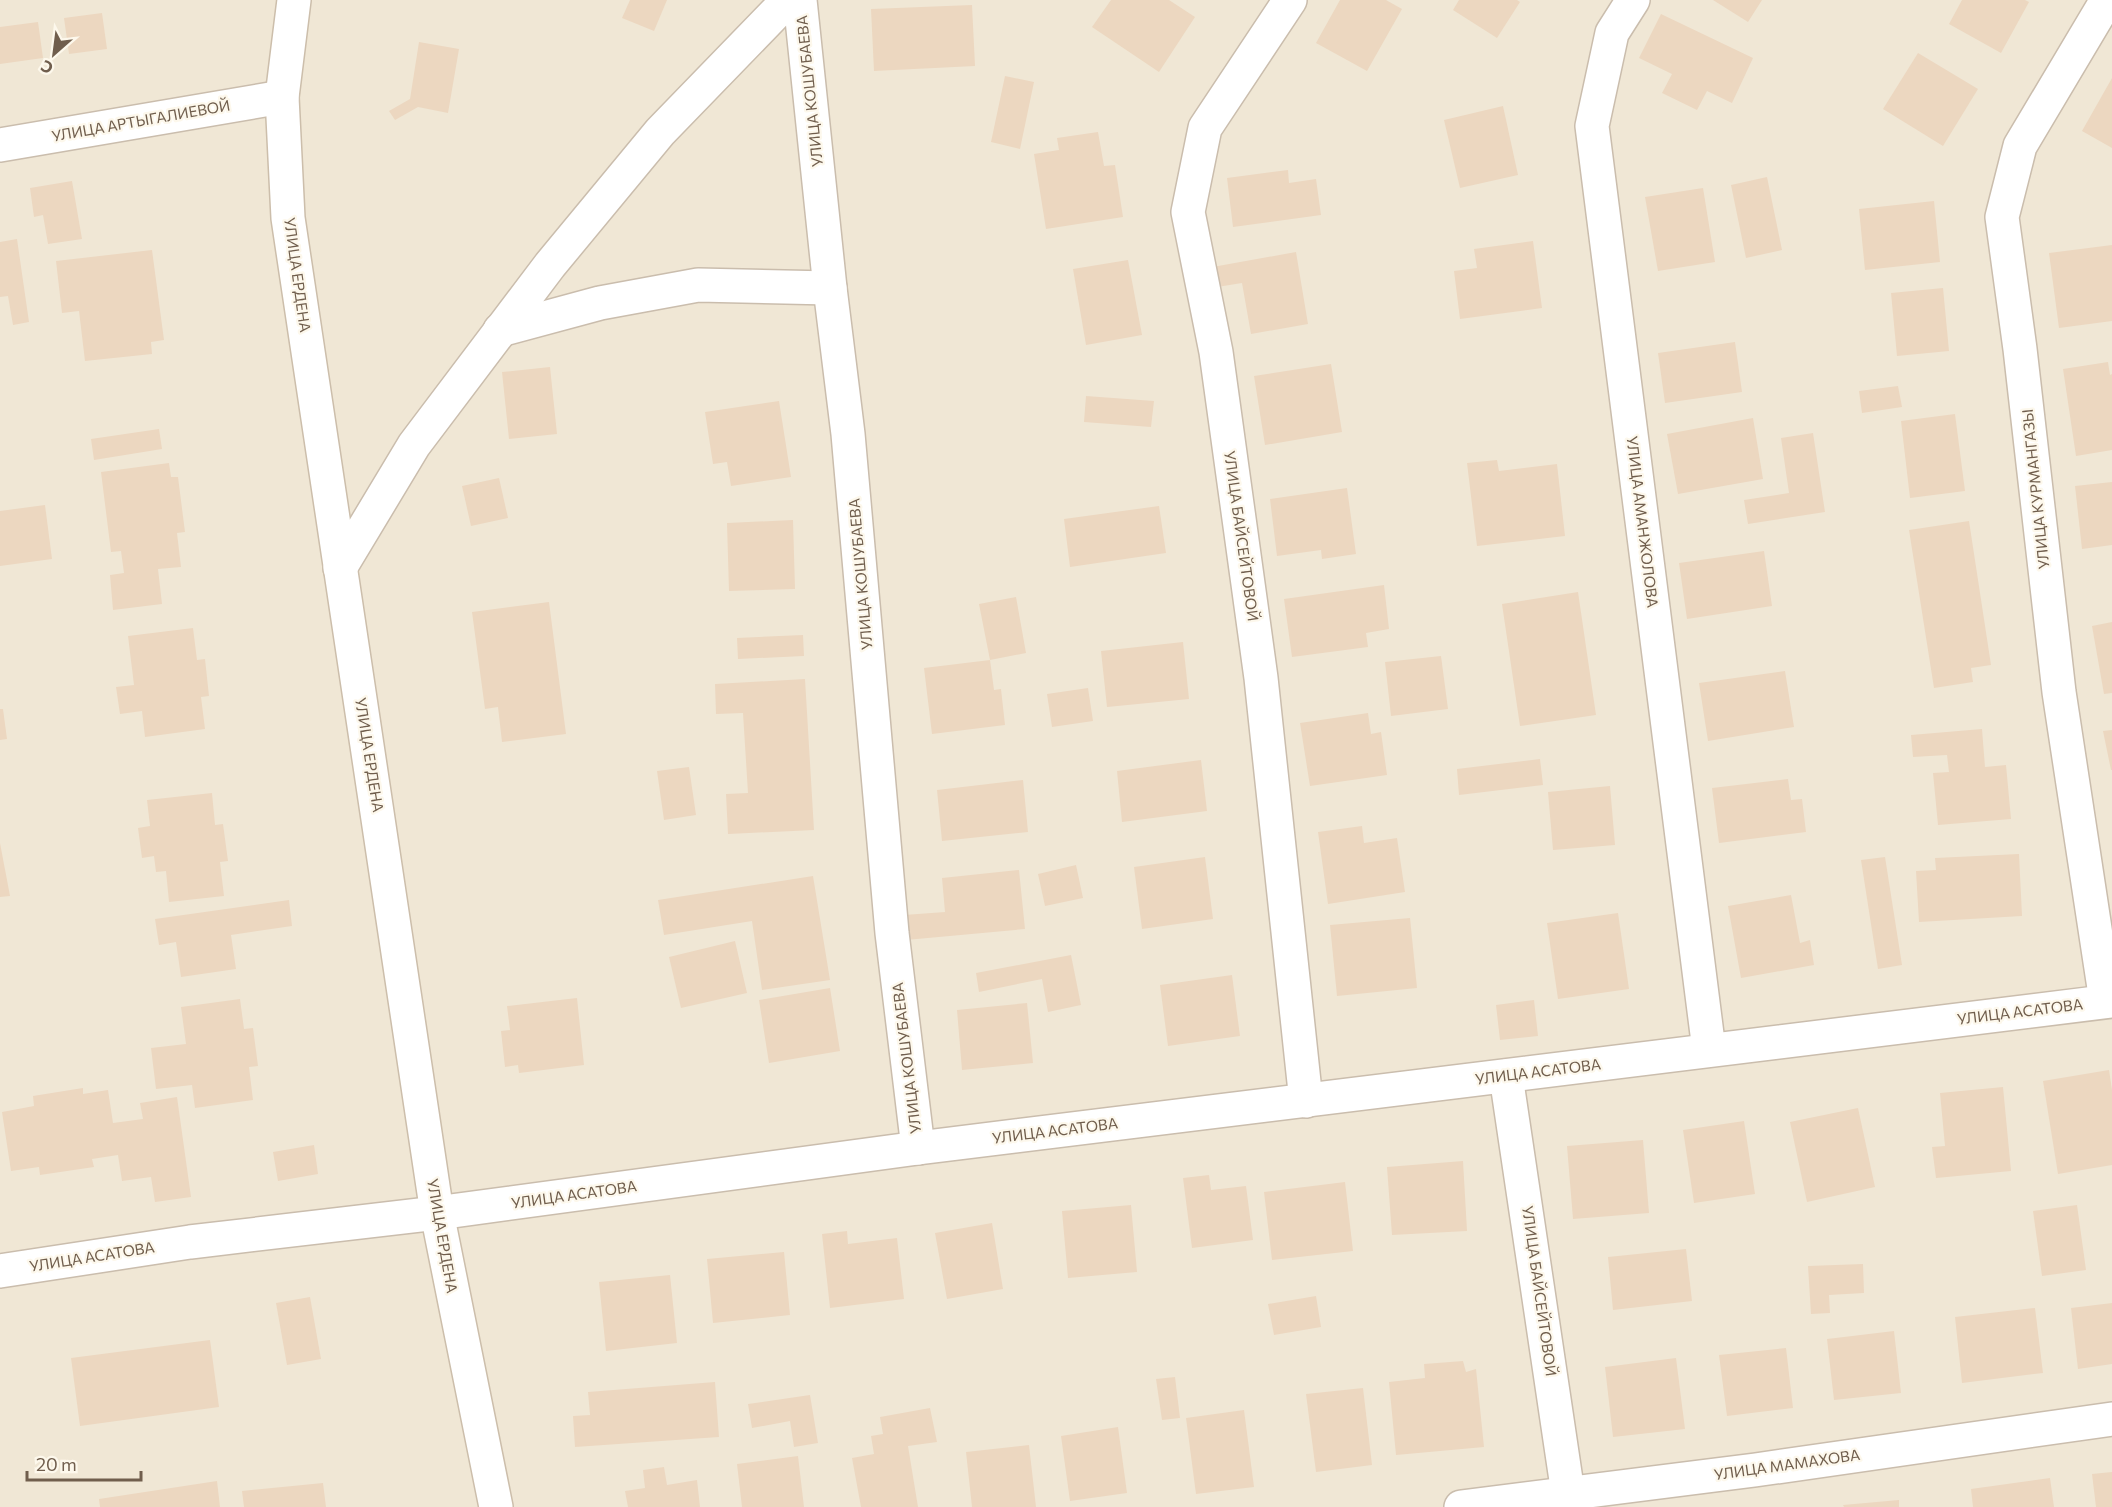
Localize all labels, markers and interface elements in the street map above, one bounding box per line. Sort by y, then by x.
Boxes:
street label: УЛИЦА КОШУБАЕВА [792,14,826,168]
north arrow [24,24,84,84]
text: С [37,57,56,79]
street label: УЛИЦА АРТЫГАЛИЕВОЙ [50,95,232,145]
street label: УЛИЦА ЕРДЕНА [281,216,315,334]
street label: УЛИЦА КУРМАНГАЗЫ [2018,408,2052,570]
street label: УЛИЦА АМАНЖОЛОВА [1624,435,1662,609]
street label: УЛИЦА БАЙСЕЙТОВОЙ [1221,449,1263,622]
street label: УЛИЦА КОШУБАЕВА [844,497,876,651]
street label: УЛИЦА ЕРДЕНА [352,696,388,813]
street label: УЛИЦА КОШУБАЕВА [888,981,924,1135]
street label: УЛИЦА АСАТОВА [1956,994,2084,1028]
street label: УЛИЦА АСАТОВА [1474,1054,1602,1088]
street label: УЛИЦА АСАТОВА [991,1113,1119,1147]
street label: УЛИЦА АСАТОВА [510,1176,638,1212]
street label: УЛИЦА ЕРДЕНА [424,1177,462,1294]
street label: УЛИЦА БАЙСЕЙТОВОЙ [1519,1204,1561,1377]
street label: УЛИЦА АСАТОВА [28,1237,156,1275]
scale bar [27,1444,141,1482]
street label: УЛИЦА МАМАХОВА [1713,1445,1861,1483]
text: 20 m [36,1453,77,1475]

